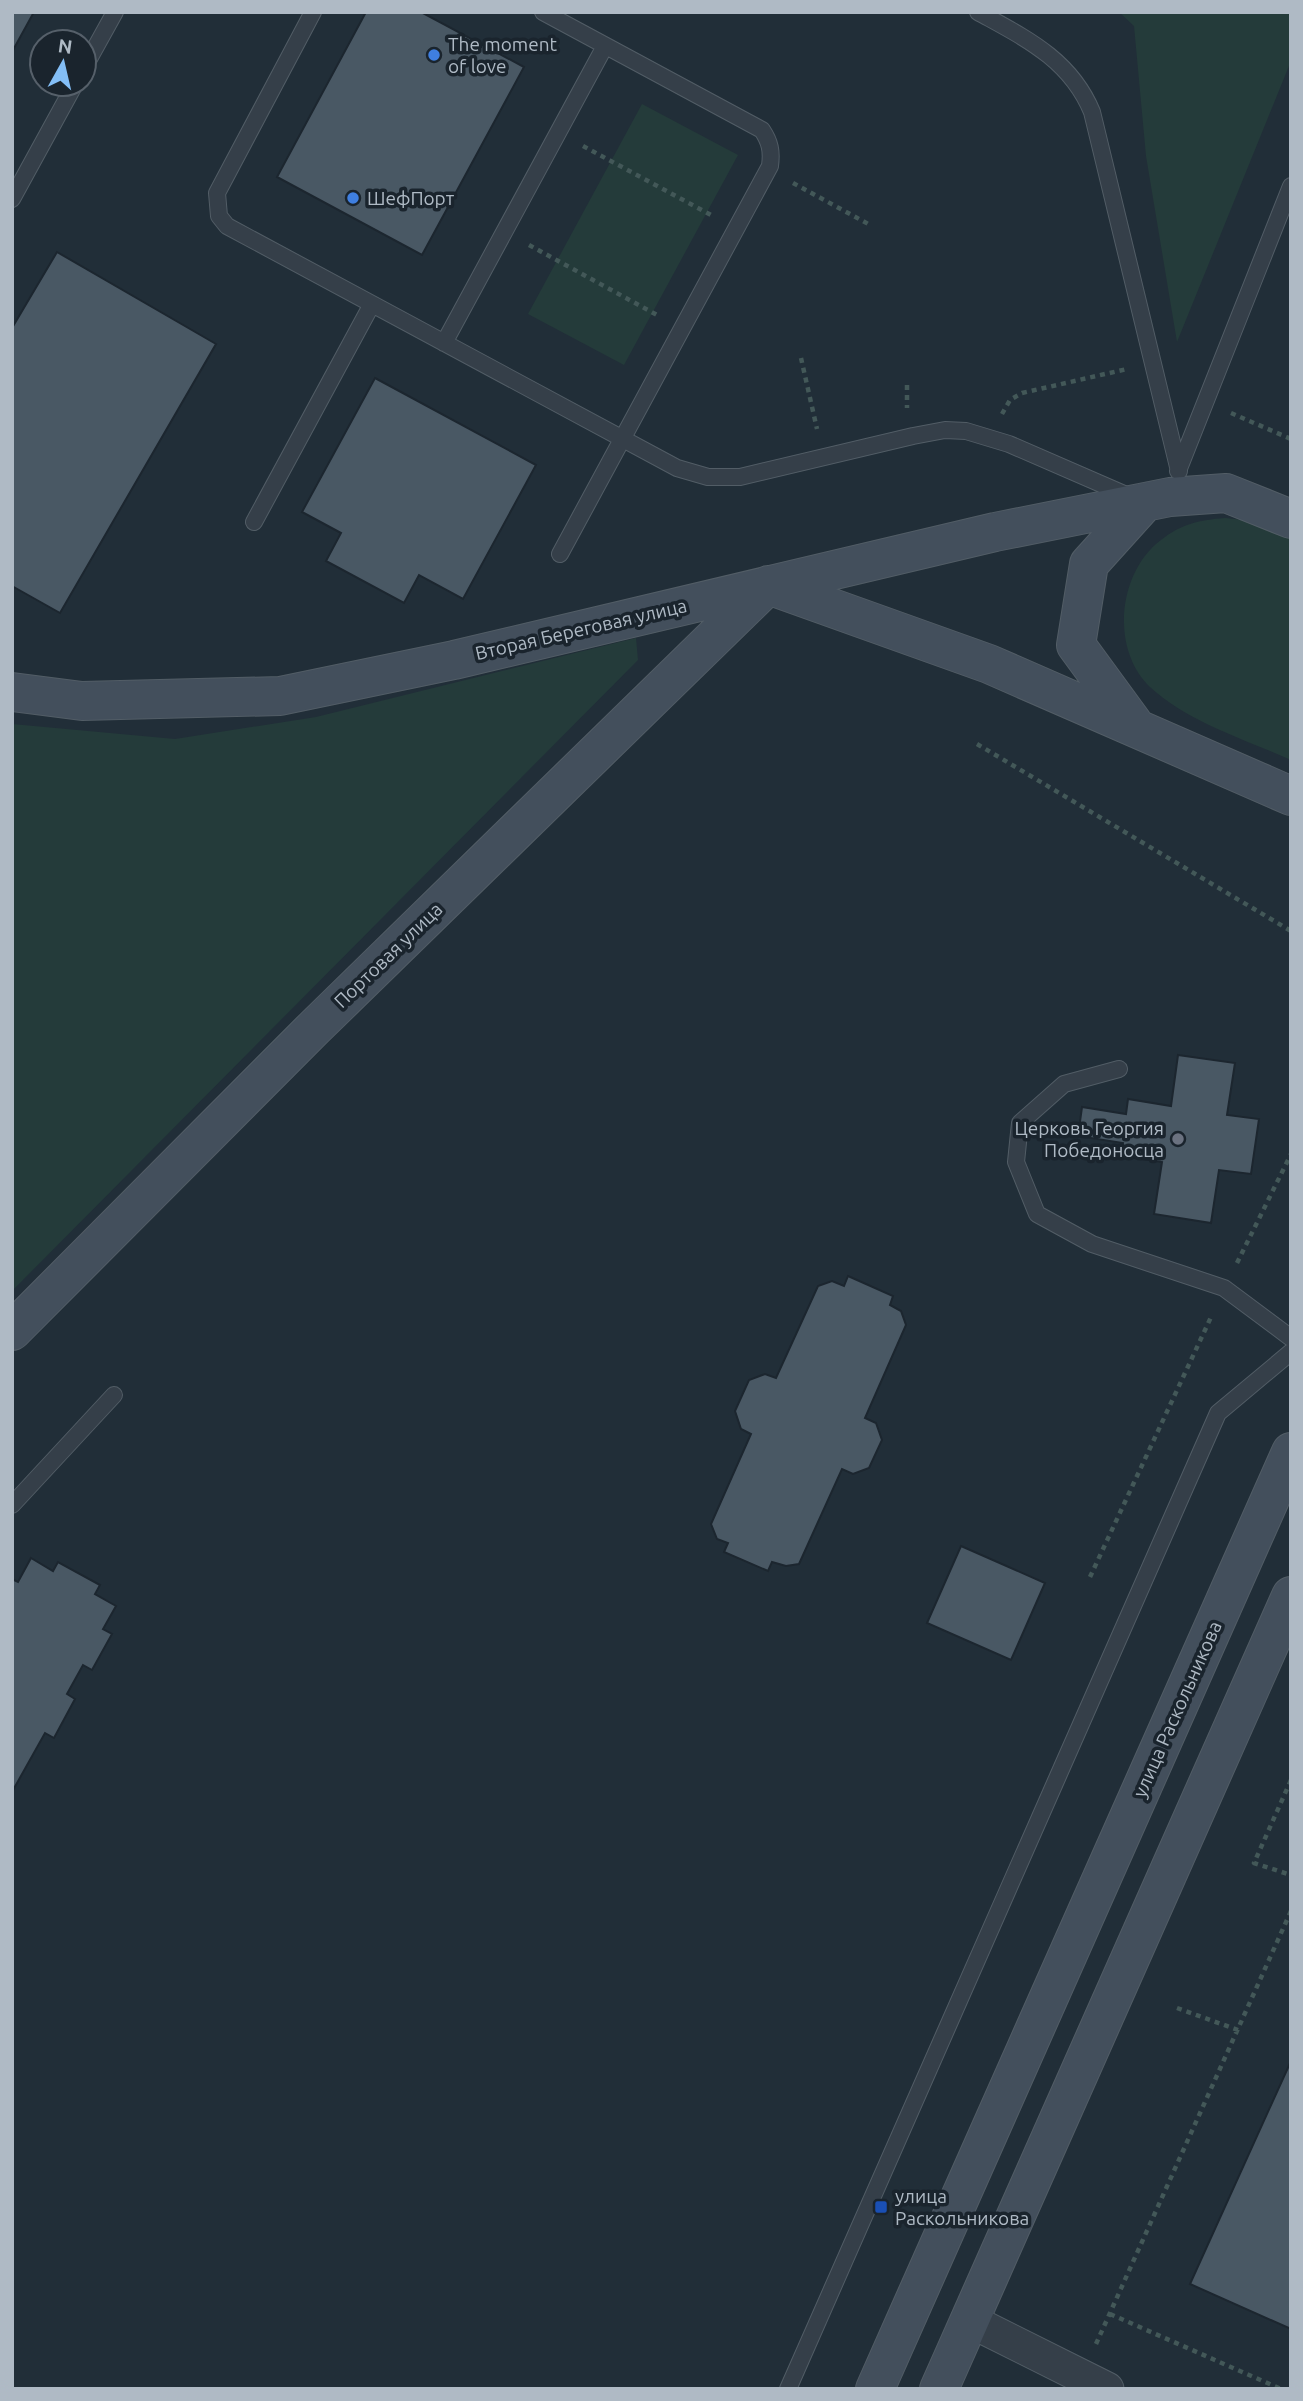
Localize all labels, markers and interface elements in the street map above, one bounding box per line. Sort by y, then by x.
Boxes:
north arrow [28,28,98,98]
place label: The moment of love [448,33,557,77]
text: N [57,34,74,58]
marker: The moment of love [426,47,442,63]
place label: ШефПорт [367,187,455,209]
marker: ШефПорт [345,190,361,206]
street label: Вторая Береговая улица [473,594,689,664]
street label: Портовая улица [329,898,447,1012]
place label: Церковь Георгия Победоносца [1014,1117,1164,1161]
marker: Церковь Георгия Победоносца [1170,1131,1186,1147]
street label: улица Раскольникова [1128,1617,1226,1801]
place label: улица Раскольникова [895,2185,1029,2229]
marker: улица Раскольникова [873,2199,889,2215]

